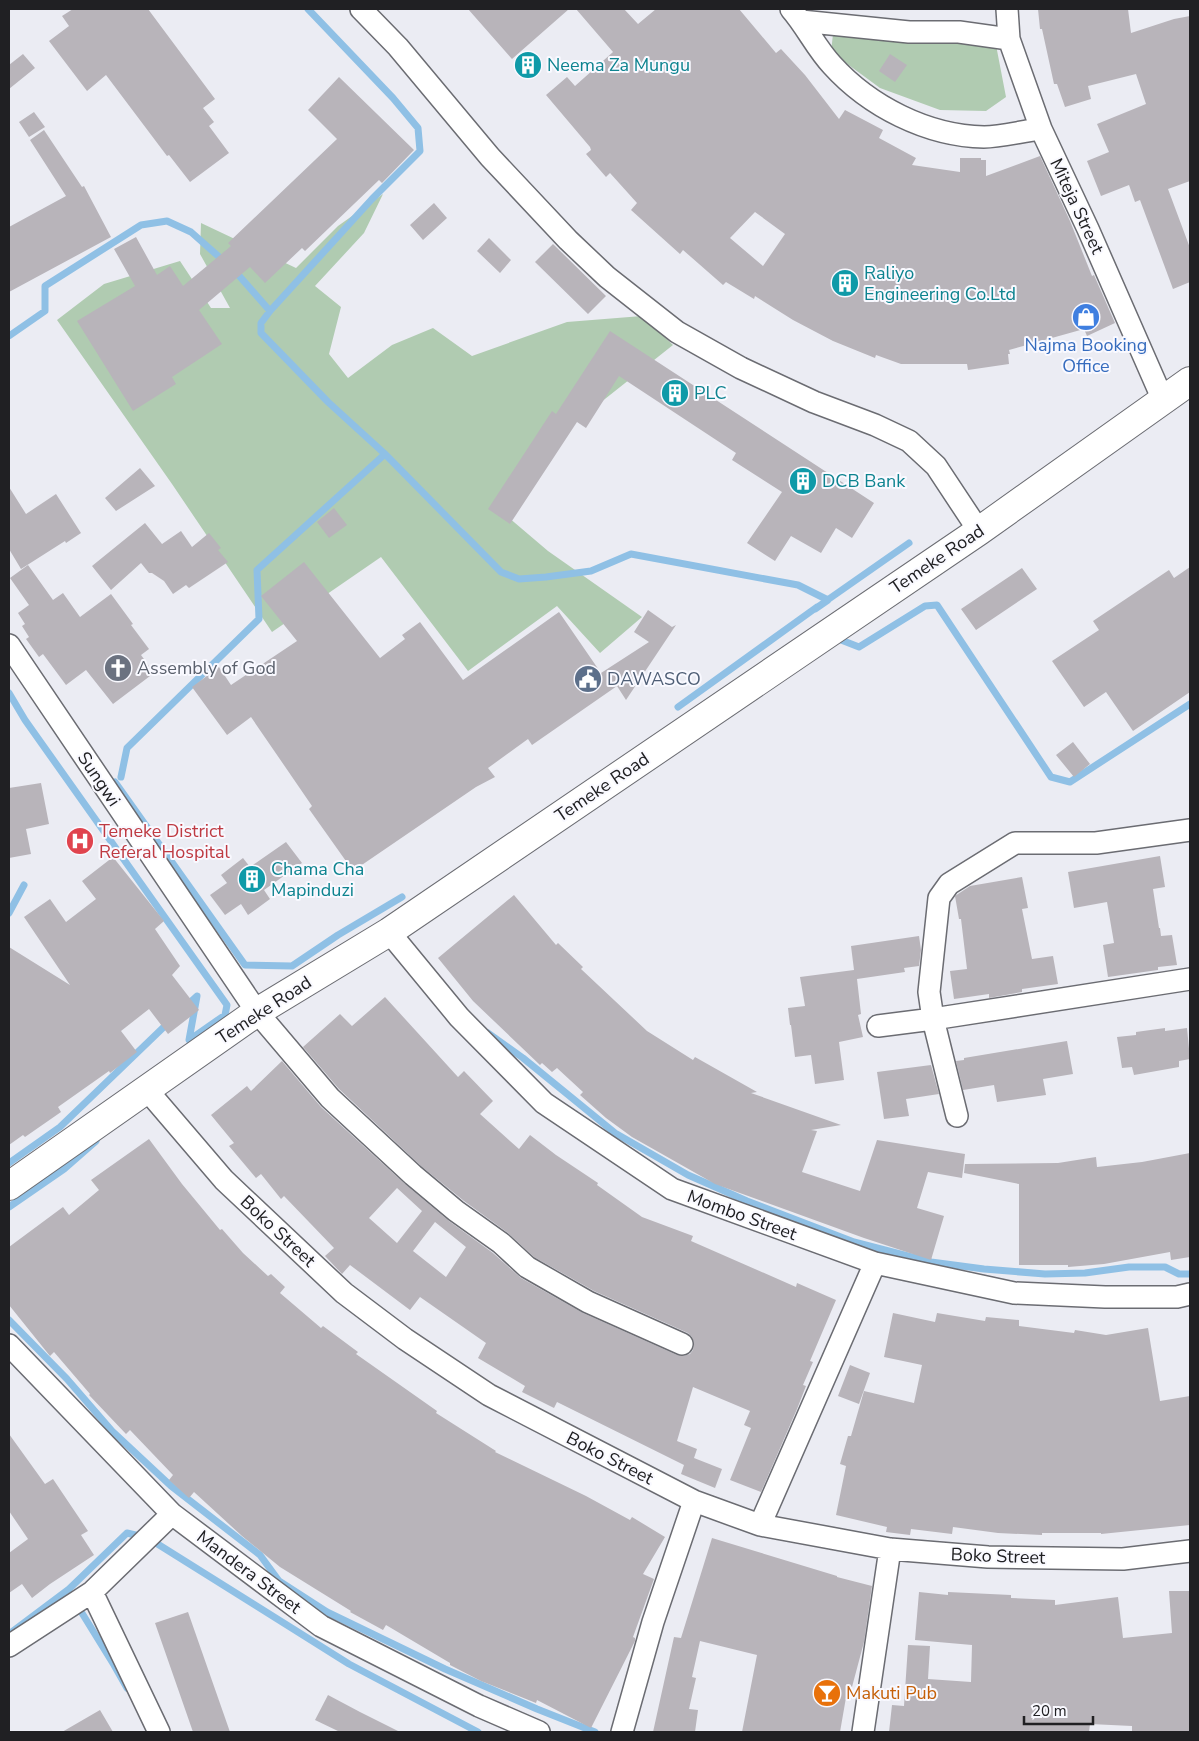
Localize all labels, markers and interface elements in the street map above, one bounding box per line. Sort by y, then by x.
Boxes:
building icon: Neema Za Mungu [513,50,543,80]
place label: Neema Za Mungu [547,53,690,77]
street label: Miteja Street [1044,154,1110,258]
place label: Raliyo Engineering Co.Ltd [864,261,1016,306]
building icon: Raliyo Engineering Co.Ltd [830,268,860,298]
shop icon: Najma Booking Office [1071,302,1101,332]
place label: Najma Booking Office [1025,333,1147,378]
building icon: PLC [660,378,690,408]
place label: PLC [694,381,727,405]
building icon: DCB Bank [788,466,818,496]
place label: DCB Bank [822,469,906,493]
street label: Temeke Road [885,519,989,599]
church icon: Assembly of God [103,653,133,683]
place label: Assembly of God [137,656,276,680]
public building icon: DAWASCO [573,664,603,694]
place label: DAWASCO [607,667,701,691]
street label: Sungwi [72,747,126,811]
street label: Temeke Road [550,747,654,827]
place label: Temeke District Referal Hospital [99,819,230,864]
hospital icon: Temeke District Referal Hospital [65,826,95,856]
place label: Chama Cha Mapinduzi [271,857,364,902]
building icon: Chama Cha Mapinduzi [237,864,267,894]
street label: Temeke Road [212,970,316,1050]
street label: Mombo Street [684,1184,801,1246]
street label: Boko Street [235,1190,321,1273]
street label: Boko Street [562,1426,658,1491]
street label: Mandera Street [192,1525,307,1620]
street label: Boko Street [950,1542,1046,1570]
bar icon: Makuti Pub [812,1678,842,1708]
place label: Makuti Pub [846,1681,937,1705]
scale bar [1024,1694,1093,1726]
text: 20 m [1032,1701,1067,1721]

